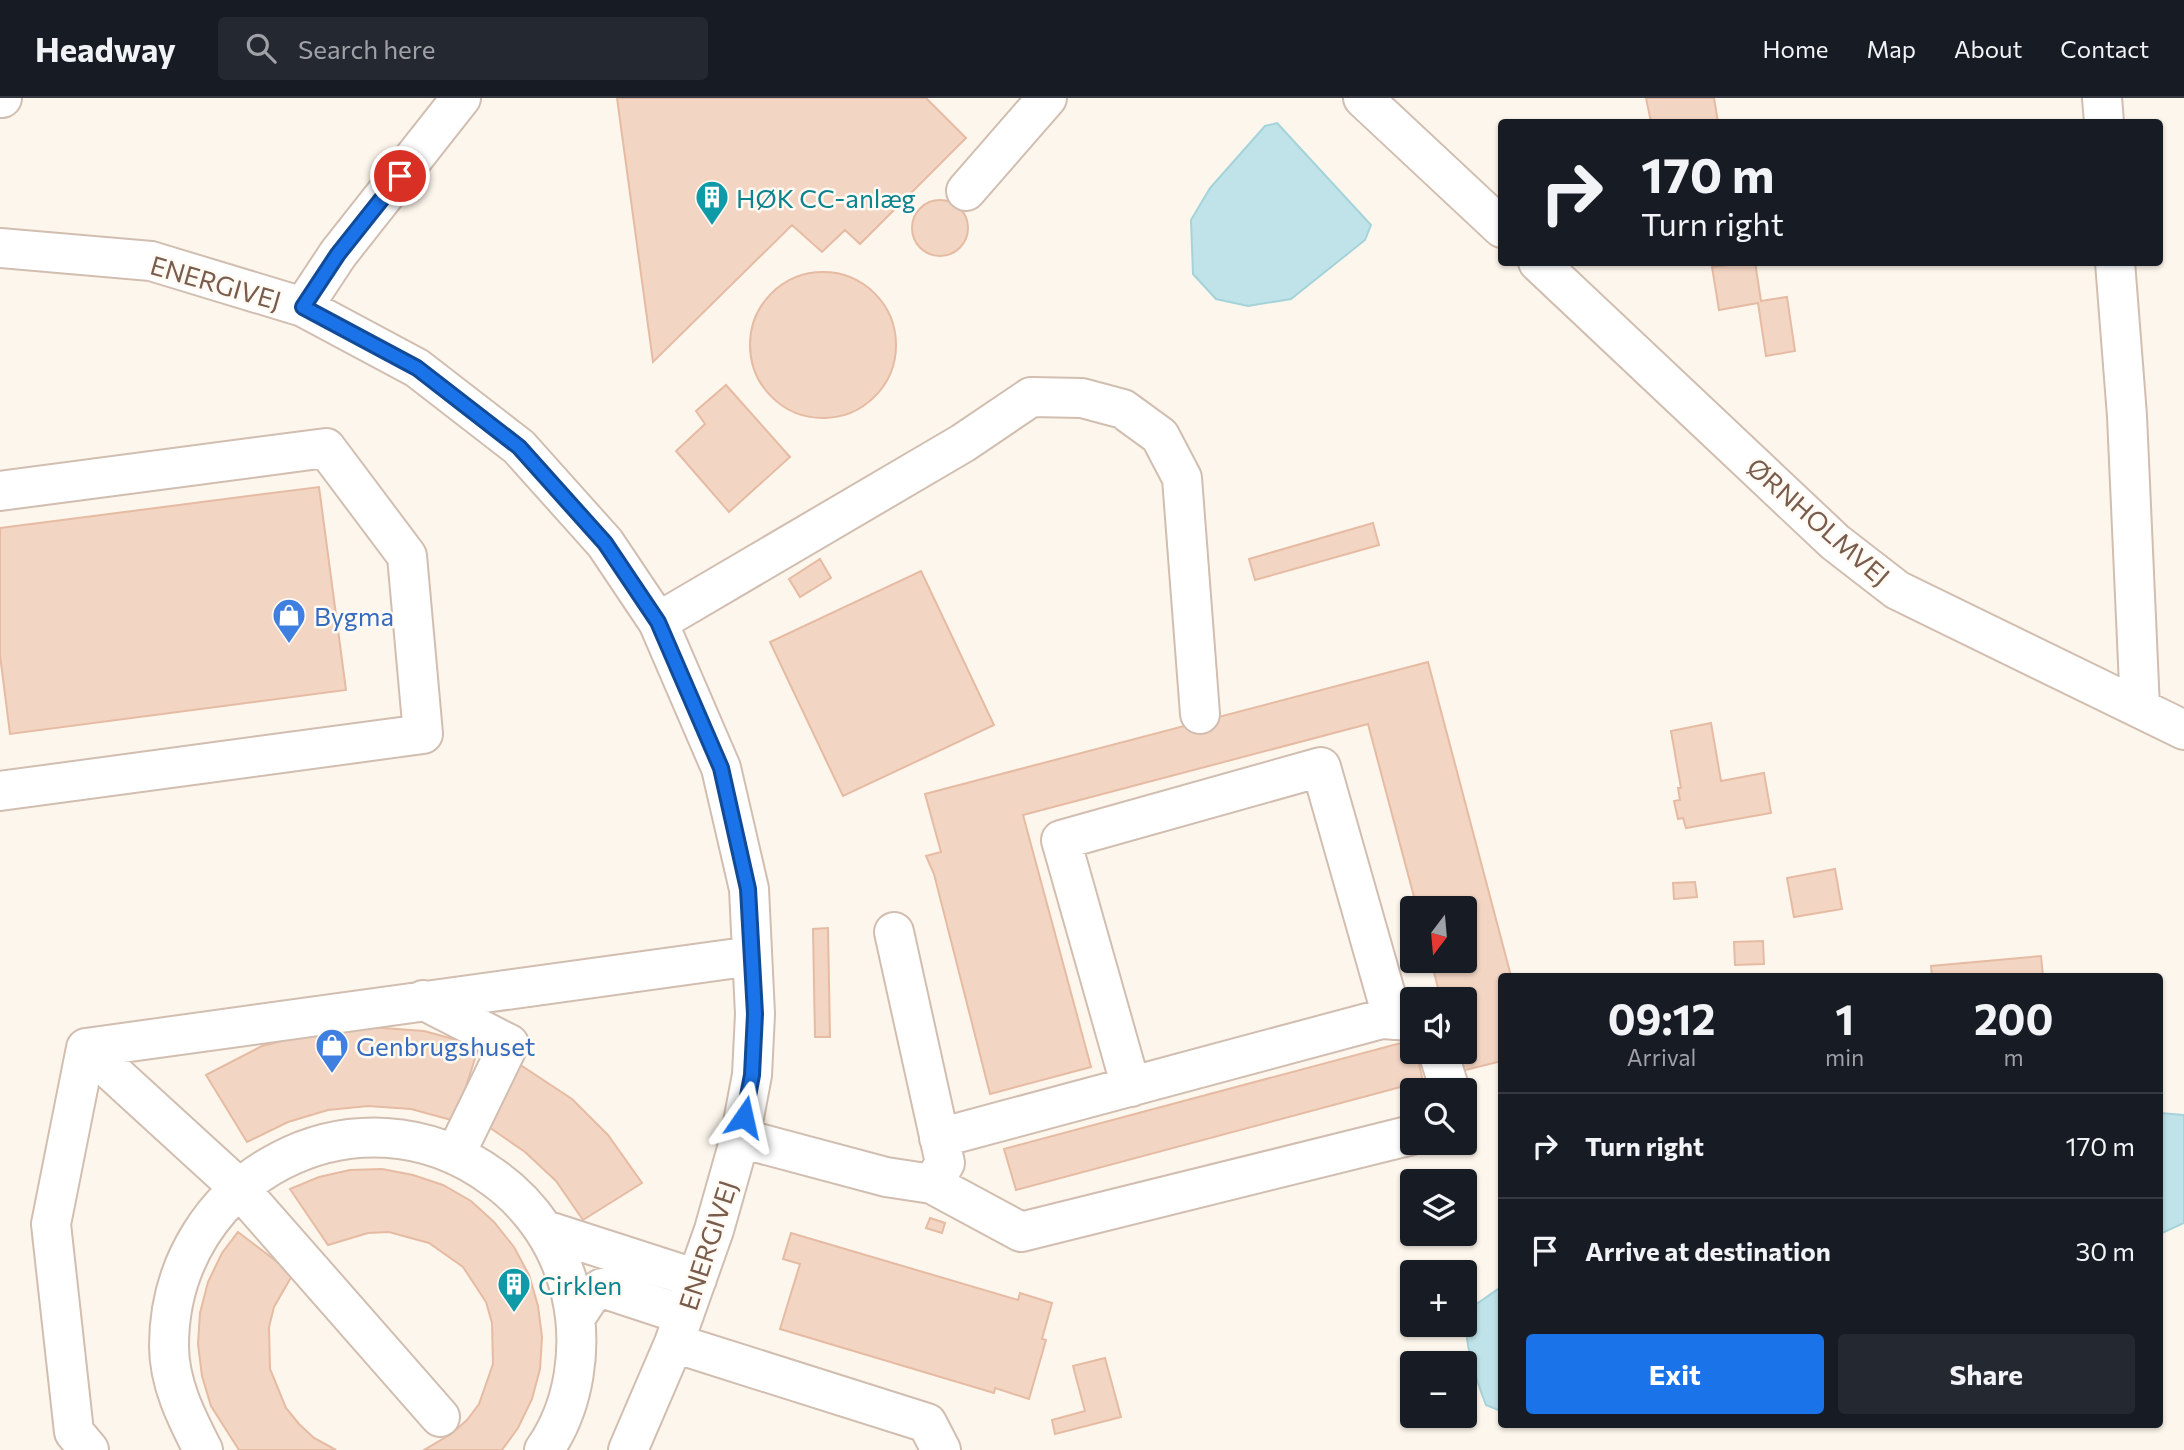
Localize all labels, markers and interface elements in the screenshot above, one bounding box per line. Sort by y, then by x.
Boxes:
search box [218,17,708,80]
text: Headway [35,28,176,69]
icon: search [242,29,280,67]
text: Search here [298,33,436,64]
text: Home [1763,34,1829,63]
text: Map [1867,34,1916,63]
text: About [1954,34,2022,63]
text: Contact [2060,34,2149,63]
text: 170 m [1641,143,1774,203]
pin [370,146,430,206]
icon: right [1526,147,1617,238]
icon: arrive [381,157,419,195]
building icon: HØK CC-anlæg [693,178,731,227]
place label: HØK CC-anlæg [736,182,916,213]
text: Turn right [1641,203,1784,243]
street label: ENERGIVEJ [147,249,285,315]
street label: ØRNHOLMVEJ [1741,451,1897,591]
shop icon: Bygma [270,596,308,645]
place label: Bygma [314,600,394,631]
north arrow [1400,896,1477,973]
map controls [1400,896,1477,1428]
button: sound [1400,987,1477,1064]
text: 09:12 [1608,992,1715,1044]
text: 1 [1835,992,1854,1044]
text: 200 [1974,992,2053,1044]
shop icon: Genbrugshuset [313,1026,351,1075]
place label: Genbrugshuset [356,1030,535,1061]
text: Arrival [1627,1043,1696,1071]
text: min [1825,1043,1864,1071]
text: m [2004,1043,2024,1071]
button: search [1400,1078,1477,1155]
position arrow [707,1080,781,1154]
icon: right [1526,1127,1564,1165]
text: Turn right [1585,1130,1704,1161]
text: 170 m [2066,1130,2135,1161]
button: layers [1400,1169,1477,1246]
street label: ENERGIVEJ [671,1176,743,1314]
icon: arrive [1526,1232,1564,1270]
text: Arrive at destination [1585,1235,1831,1266]
text: 30 m [2076,1235,2135,1266]
button: + [1400,1260,1477,1337]
building icon: Cirklen [495,1265,533,1314]
place label: Cirklen [538,1269,622,1300]
button: Exit [1526,1334,1824,1414]
button: Share [1838,1334,2135,1414]
button: − [1400,1351,1477,1428]

